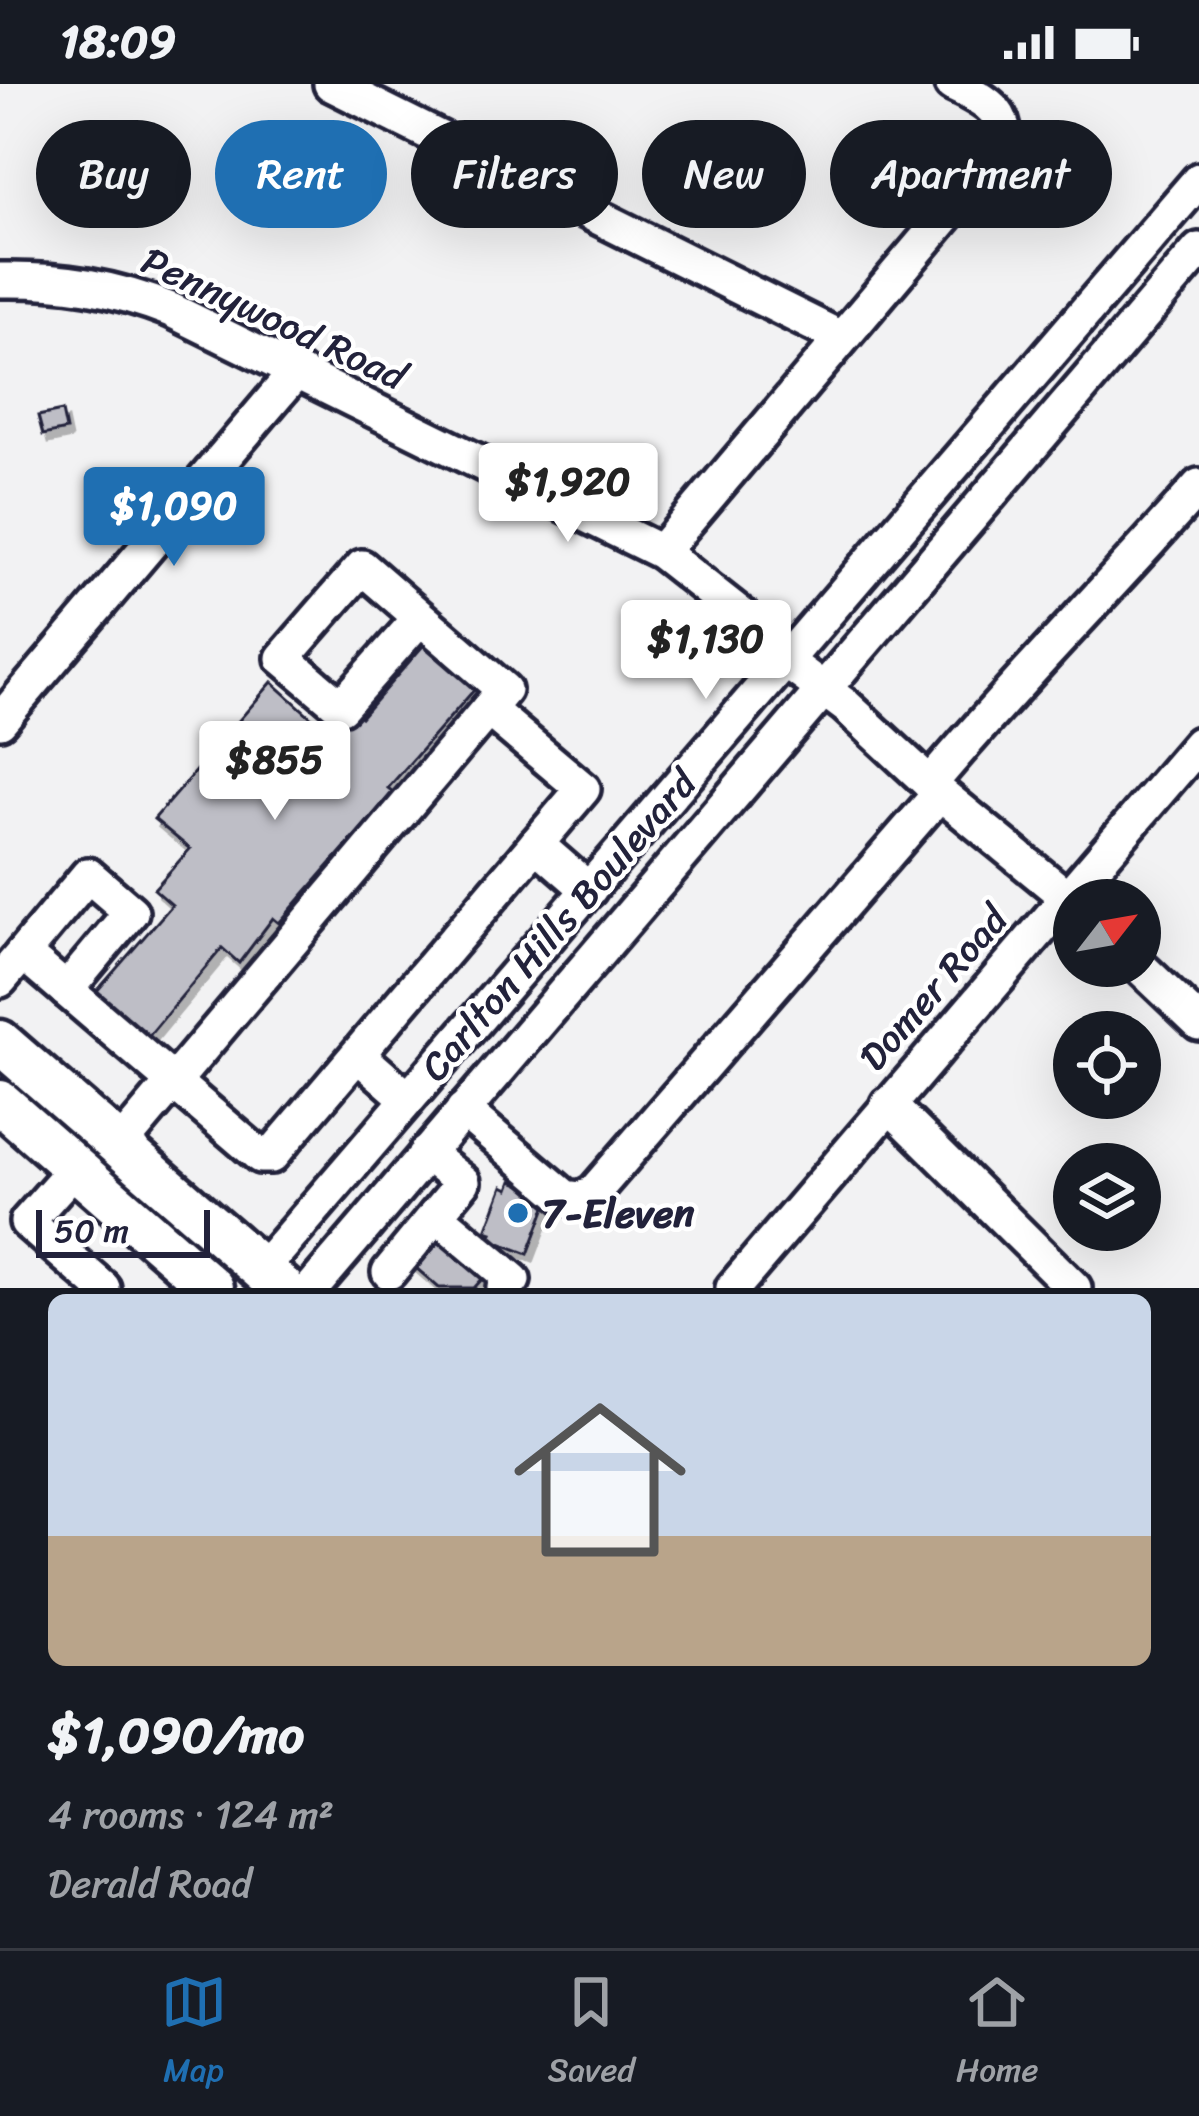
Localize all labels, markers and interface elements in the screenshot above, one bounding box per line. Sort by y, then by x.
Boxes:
text: 18:09 [60,2,176,82]
chip: Buy [36,120,191,228]
chip: Rent [215,120,387,228]
chip: Filters [411,120,618,228]
chip: New [642,120,806,228]
chip: Apartment [830,120,1112,228]
street label: Pennywood Road [130,226,420,411]
pin: $1,920 [470,443,666,545]
text: $1,920 [506,447,630,516]
pin: $1,090 [76,467,272,569]
text: $1,090 [111,471,237,540]
pin: $1,130 [608,600,804,702]
text: $1,130 [648,604,764,673]
pin: $855 [204,721,346,823]
text: $855 [226,725,324,794]
street label: Carlton Hills Boulevard [402,751,716,1097]
north arrow [1053,879,1161,987]
map controls [1053,879,1161,1251]
street label: Domer Road [841,887,1027,1087]
button: locate [1053,1011,1161,1119]
button: layers [1053,1143,1161,1251]
place label: 7-Eleven [542,1179,695,1248]
marker: 7-Eleven [505,1200,531,1226]
text: 50 m [54,1202,129,1260]
scale bar [36,1204,210,1257]
icon: home [492,1372,708,1588]
text: $1,090/mo [48,1690,304,1780]
text: 4 rooms · 124 m² [48,1780,334,1849]
text: Derald Road [48,1849,252,1918]
tab: Map [161,1969,227,2099]
tab: Saved [548,1969,635,2099]
tab: Home [956,1969,1038,2099]

